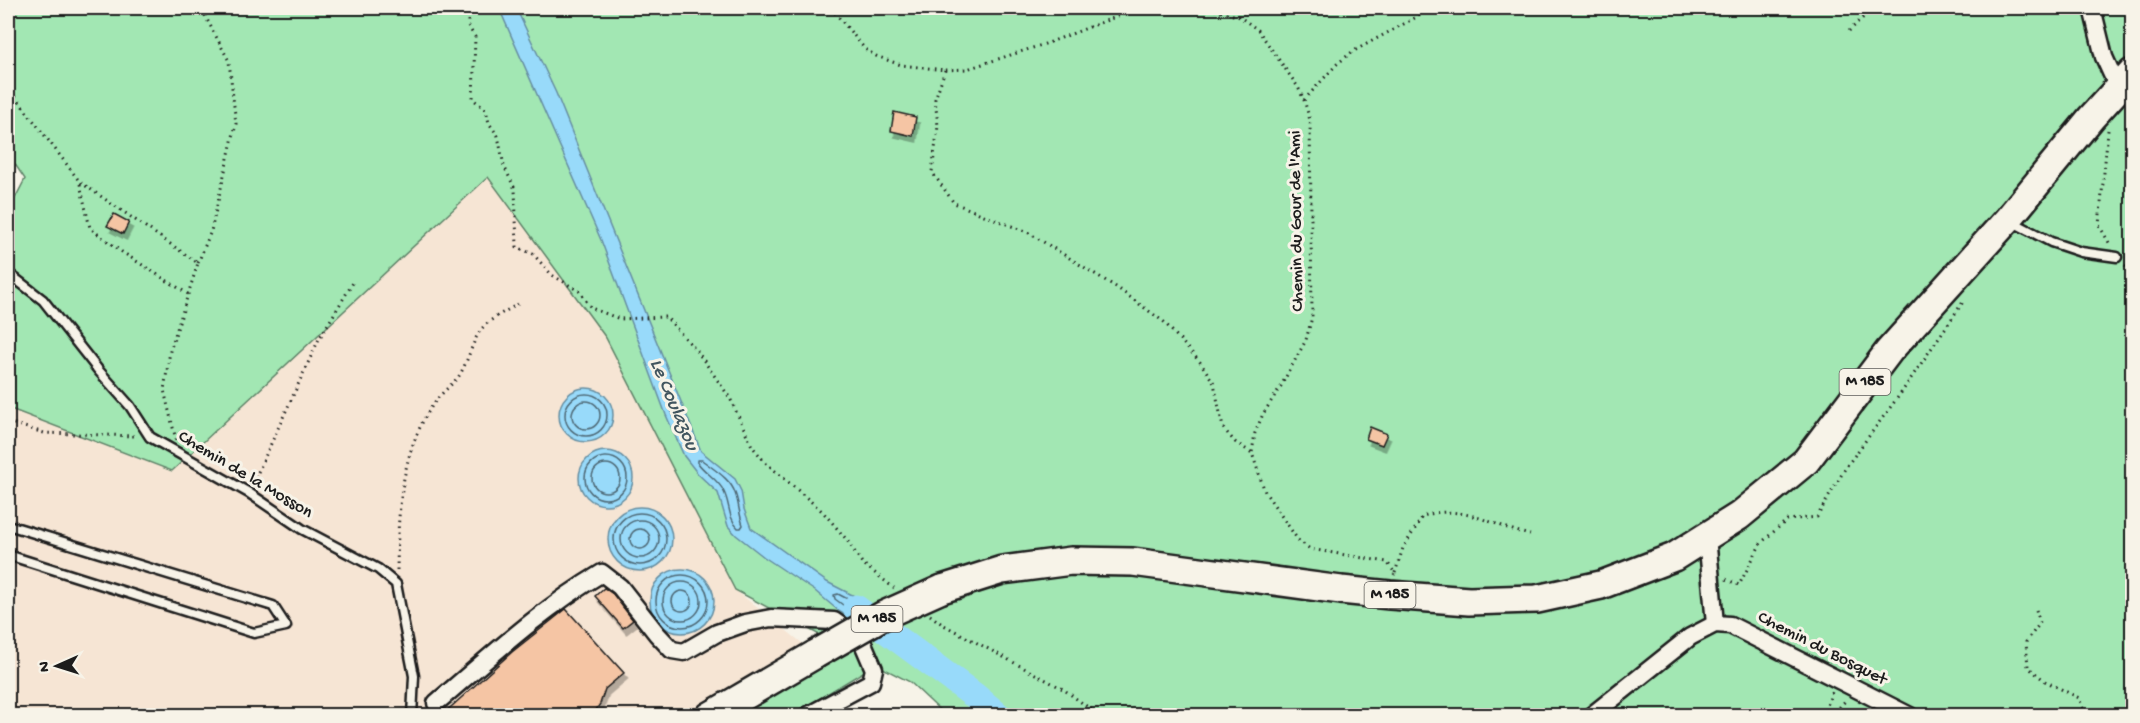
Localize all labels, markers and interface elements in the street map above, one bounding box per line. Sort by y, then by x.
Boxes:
street label: Chemin du Gour de l'Ami [1285,130,1309,312]
water label: Le Coulazou [643,356,703,456]
road number: M 185 [1840,369,1890,395]
street label: Chemin de la Mosson [174,426,317,524]
road number: M 185 [1364,582,1416,608]
road number: M 185 [852,606,902,632]
street label: Chemin du Bosquet [1754,607,1892,691]
north arrow [27,636,87,696]
text: N [36,660,55,672]

